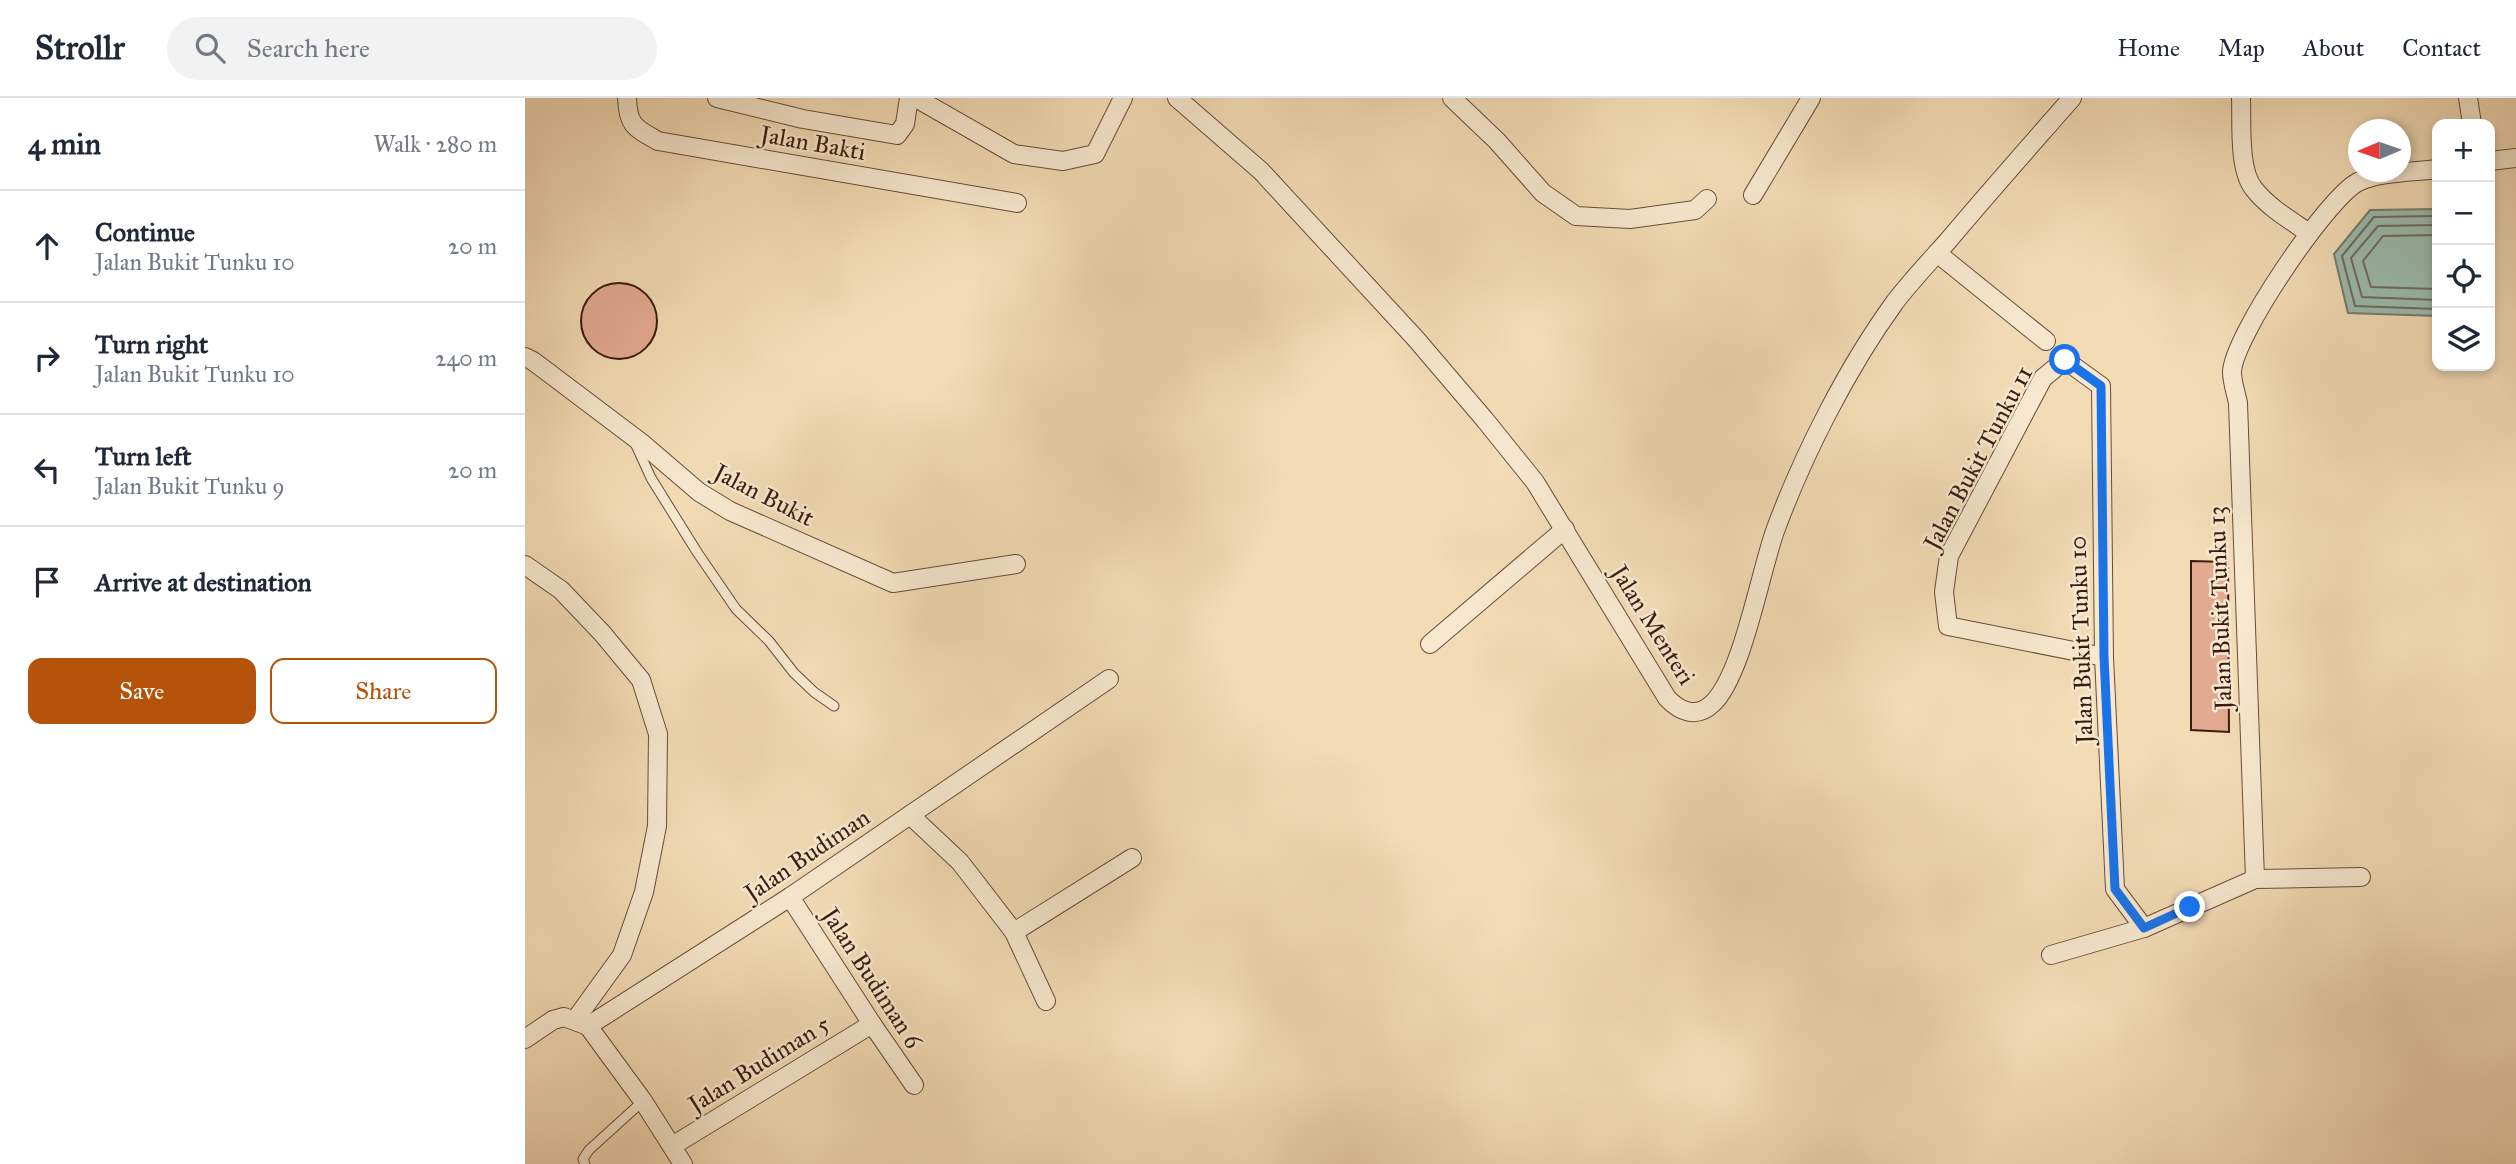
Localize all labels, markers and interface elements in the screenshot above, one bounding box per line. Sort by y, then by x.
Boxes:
search box [167,17,657,80]
text: Strollr [35,28,125,68]
icon: search [191,29,229,67]
text: Search here [247,32,370,64]
text: Home [2117,33,2180,63]
text: Map [2218,33,2265,63]
text: About [2303,33,2364,63]
text: Contact [2402,33,2481,63]
street label: Jalan Bakti [755,118,868,167]
north arrow [2348,119,2411,182]
map controls [2432,119,2495,371]
button: + [2432,119,2495,182]
text: 4 min [28,126,101,162]
text: Walk · 280 m [373,130,497,158]
button: − [2432,182,2495,245]
text: Continue [95,216,195,248]
icon: ahead [28,227,66,265]
text: 20 m [448,232,497,260]
button: locate [2432,245,2495,308]
text: Jalan Bukit Tunku 10 [95,248,295,276]
button: layers [2432,308,2495,371]
text: Turn right [95,328,208,360]
icon: right [28,339,66,377]
text: 240 m [435,344,497,372]
route start [2049,344,2080,375]
text: Jalan Bukit Tunku 10 [95,360,295,388]
street label: Jalan Bukit Tunku 11 [1915,361,2039,558]
text: Turn left [95,440,191,472]
icon: left [28,451,66,489]
text: 20 m [448,456,497,484]
street label: Jalan Bukit [706,456,820,533]
text: Jalan Bukit Tunku 9 [95,472,285,500]
street label: Jalan Bukit Tunku 13 [2201,506,2239,713]
street label: Jalan Bukit Tunku 10 [2062,535,2100,748]
street label: Jalan Menteri [1603,557,1702,691]
icon: arrive [28,563,66,601]
text: Arrive at destination [95,566,312,598]
button: Save [28,658,256,724]
button: Share [270,658,497,724]
street label: Jalan Budiman [736,802,875,910]
route end [2174,891,2205,922]
street label: Jalan Budiman 6 [814,899,929,1055]
street label: Jalan Budiman 5 [680,1009,835,1121]

